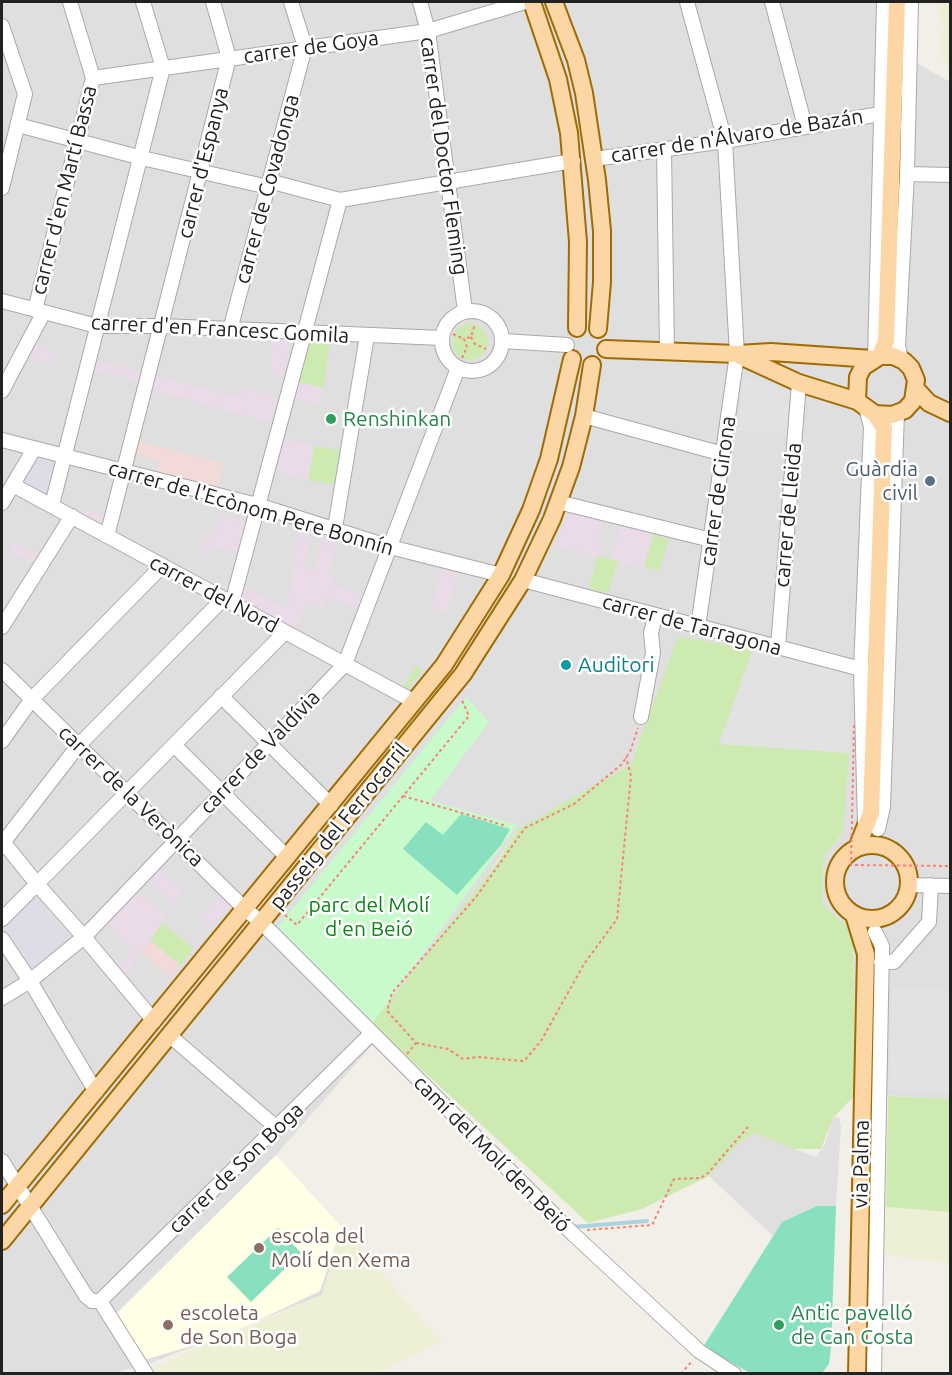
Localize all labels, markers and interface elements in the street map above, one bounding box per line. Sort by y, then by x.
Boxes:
street label: carrer de Goya [242,25,380,69]
street label: carrer del Doctor Fleming [415,35,473,277]
street label: carrer d'en Martí Bassa [26,83,102,297]
street label: carrer d'Espanya [172,85,234,241]
street label: carrer de Covadonga [230,92,304,286]
street label: carrer de n'Álvaro de Bazán [609,104,865,168]
street label: carrer d'en Francesc Gomila [90,310,350,348]
place label: Renshinkan [343,406,451,432]
marker: Renshinkan [324,412,338,426]
street label: carrer de Girona [695,414,741,568]
street label: carrer de Lleida [769,441,807,589]
street label: carrer de l'Ecònom Pere Bonnín [105,455,397,561]
place label: Guàrdia civil [845,456,918,506]
marker: Guàrdia civil [923,474,937,488]
street label: carrer del Nord [145,549,283,639]
street label: carrer de Tarragona [599,589,785,661]
place label: Auditori [578,652,655,678]
marker: Auditori [559,658,573,672]
street label: carrer de Valdívia [195,685,325,819]
street label: carrer de la Verònica [53,720,209,872]
street label: passeig del Ferrocarril [264,738,414,914]
park label: parc del Molí d'en Beió [309,892,429,942]
street label: camí del Molí den Beió [408,1070,576,1238]
street label: carrer de Son Boga [163,1097,309,1239]
street label: via Palma [848,1120,874,1208]
place label: escola del Molí den Xema [271,1223,411,1273]
marker: escola del Molí den Xema [252,1241,266,1255]
place label: escoleta de Son Boga [180,1300,297,1350]
place label: Antic pavelló de Can Costa [791,1300,913,1350]
marker: escoleta de Son Boga [161,1318,175,1332]
marker: Antic pavelló de Can Costa [772,1318,786,1332]

